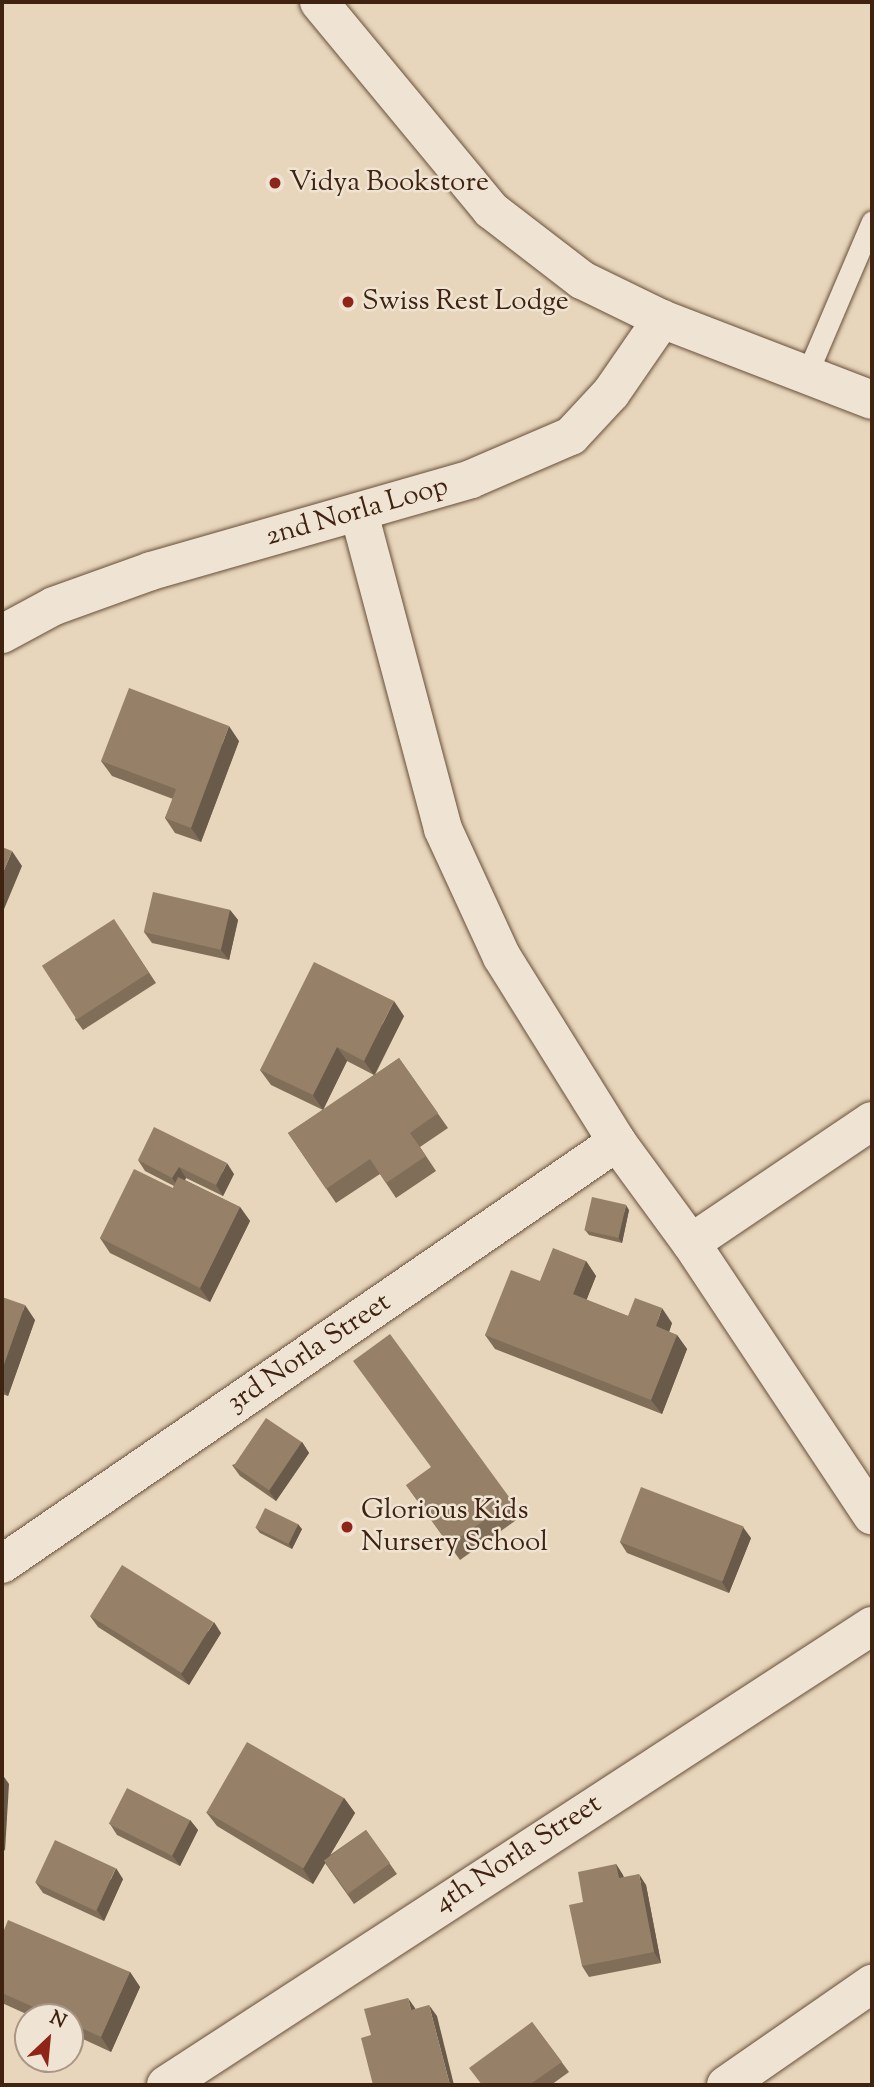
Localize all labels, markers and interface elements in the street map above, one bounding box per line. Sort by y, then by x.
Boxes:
place label: Vidya Bookstore [289,166,489,200]
marker: Vidya Bookstore [267,175,283,191]
place label: Swiss Rest Lodge [362,285,569,319]
marker: Swiss Rest Lodge [340,294,356,310]
street label: 2nd Norla Loop [262,470,452,554]
street label: 3rd Norla Street [221,1286,397,1420]
place label: Glorious Kids Nursery School [361,1494,548,1560]
marker: Glorious Kids Nursery School [339,1519,355,1535]
street label: 4th Norla Street [428,1788,608,1920]
north arrow [14,2003,84,2073]
text: N [45,2005,70,2036]

